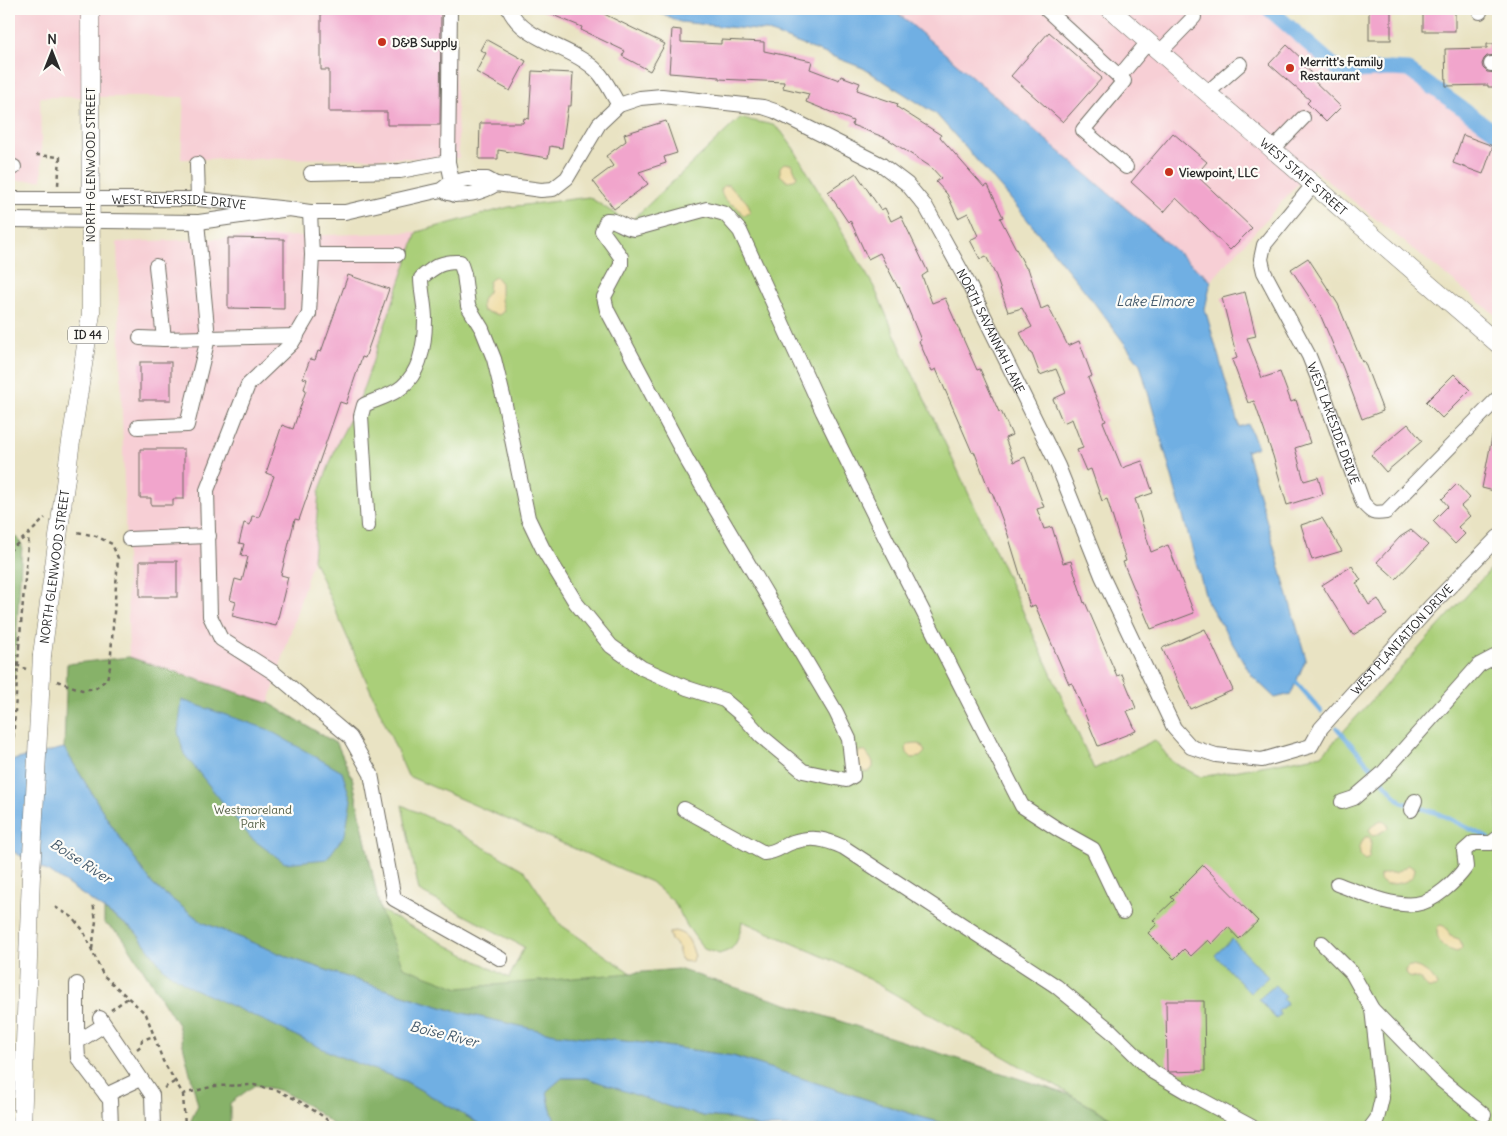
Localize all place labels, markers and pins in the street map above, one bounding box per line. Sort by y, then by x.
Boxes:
place label: D&B Supply [392,35,457,51]
marker: D&B Supply [376,36,388,48]
place label: Merritt's Family Restaurant [1300,54,1383,83]
marker: Merritt's Family Restaurant [1284,62,1296,74]
place label: Viewpoint, LLC [1179,165,1258,181]
marker: Viewpoint, LLC [1163,166,1175,178]

